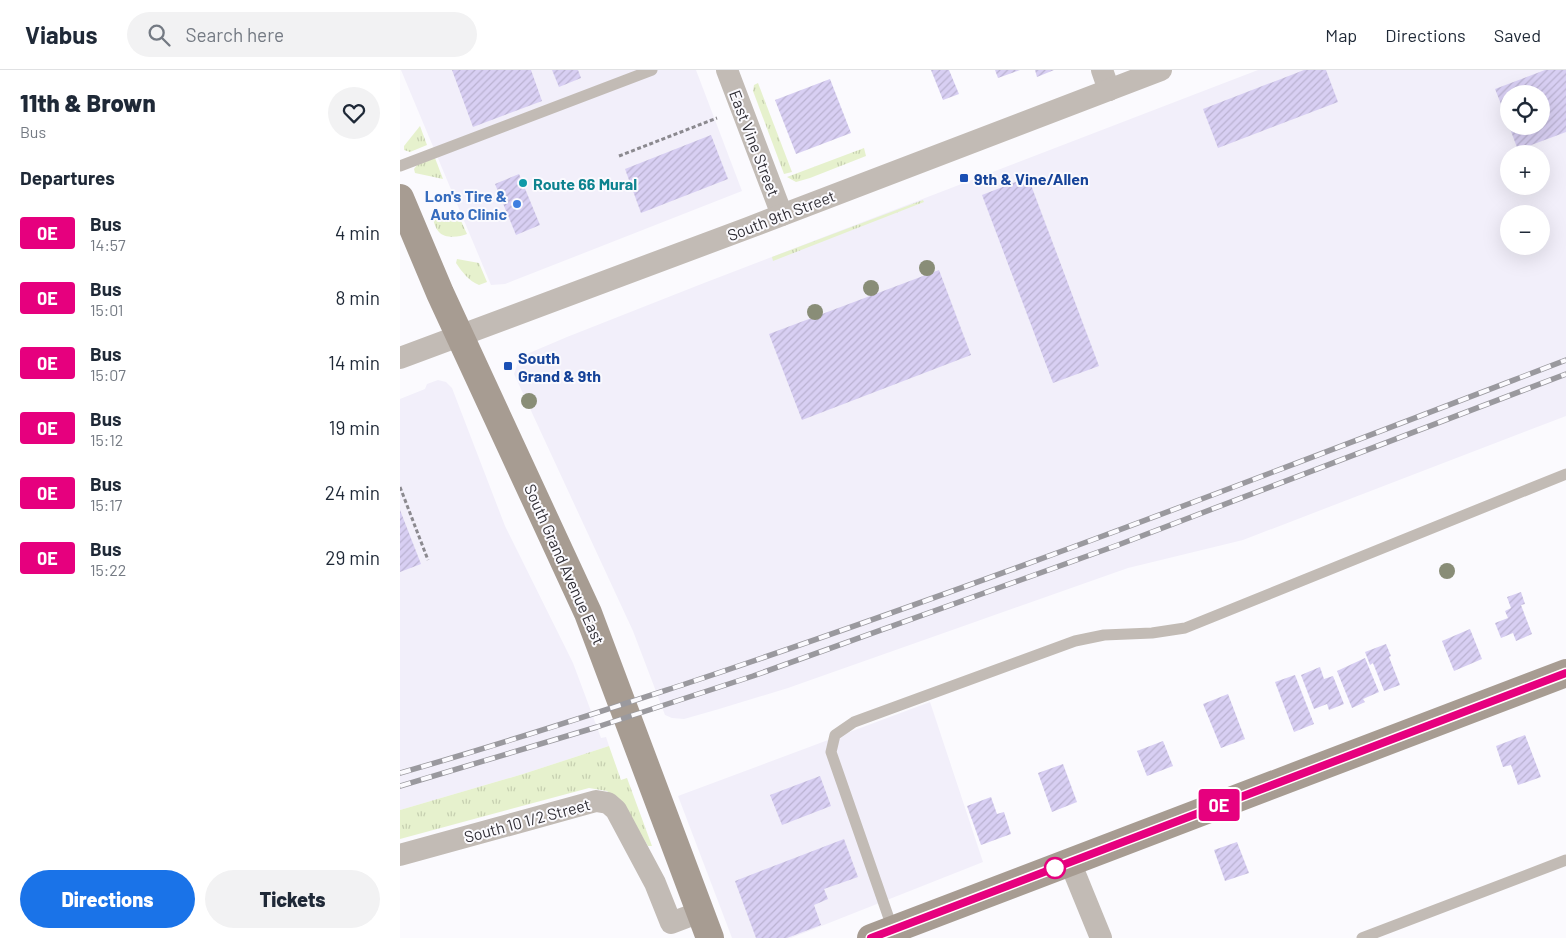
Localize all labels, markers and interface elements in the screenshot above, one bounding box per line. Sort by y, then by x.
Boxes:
search box [127,12,477,57]
text: Viabus [25,20,97,49]
icon: search [145,21,173,49]
text: Search here [185,23,284,46]
text: Map [1325,24,1357,46]
text: Directions [1385,24,1466,46]
text: Saved [1494,24,1541,46]
map controls [1500,85,1550,255]
button: locate [1500,85,1550,135]
button: heart [328,87,380,139]
street label: East Vine Street [726,87,784,199]
text: 11th & Brown [20,88,156,117]
text: Bus [20,122,46,141]
button: + [1500,145,1550,195]
text: Departures [20,166,115,189]
place label: 9th & Vine/Allen [974,169,1089,188]
marker: 9th & Vine/Allen [958,172,970,184]
place label: Route 66 Mural [533,174,637,193]
marker: Route 66 Mural [517,177,529,189]
place label: Lon's Tire & Auto Clinic [425,186,507,223]
street label: South 9th Street [724,186,838,244]
marker: Lon's Tire & Auto Clinic [511,198,523,210]
button: − [1500,205,1550,255]
text: Bus [90,212,122,235]
text: 4 min [335,221,380,244]
text: 0E [37,222,58,244]
text: 14:57 [90,235,126,254]
text: Bus [90,277,122,300]
text: 8 min [336,286,380,309]
text: 0E [37,287,58,309]
text: 15:01 [90,300,123,319]
text: Bus [90,342,122,365]
place label: South Grand & 9th [518,348,601,385]
text: 14 min [328,351,380,374]
text: 0E [37,352,58,374]
marker: South Grand & 9th [502,360,514,372]
text: 15:07 [90,365,126,384]
text: Bus [90,407,122,430]
text: 19 min [329,416,380,439]
text: 0E [37,417,58,439]
text: 15:12 [90,430,123,449]
text: Bus [90,472,122,495]
text: 24 min [325,481,380,504]
street label: South Grand Avenue East [521,481,609,647]
text: 0E [37,482,58,504]
text: 15:17 [90,495,122,514]
text: Bus [90,537,122,560]
text: 29 min [325,546,380,569]
text: 0E [37,547,58,569]
text: 15:22 [90,560,126,579]
line badge: 0E [1196,789,1242,821]
street label: South 10 1/2 Street [462,794,592,846]
text: 0E [1209,794,1229,816]
unlabelled marker [1044,857,1066,879]
button: Directions [20,870,195,928]
button: Tickets [205,870,380,928]

